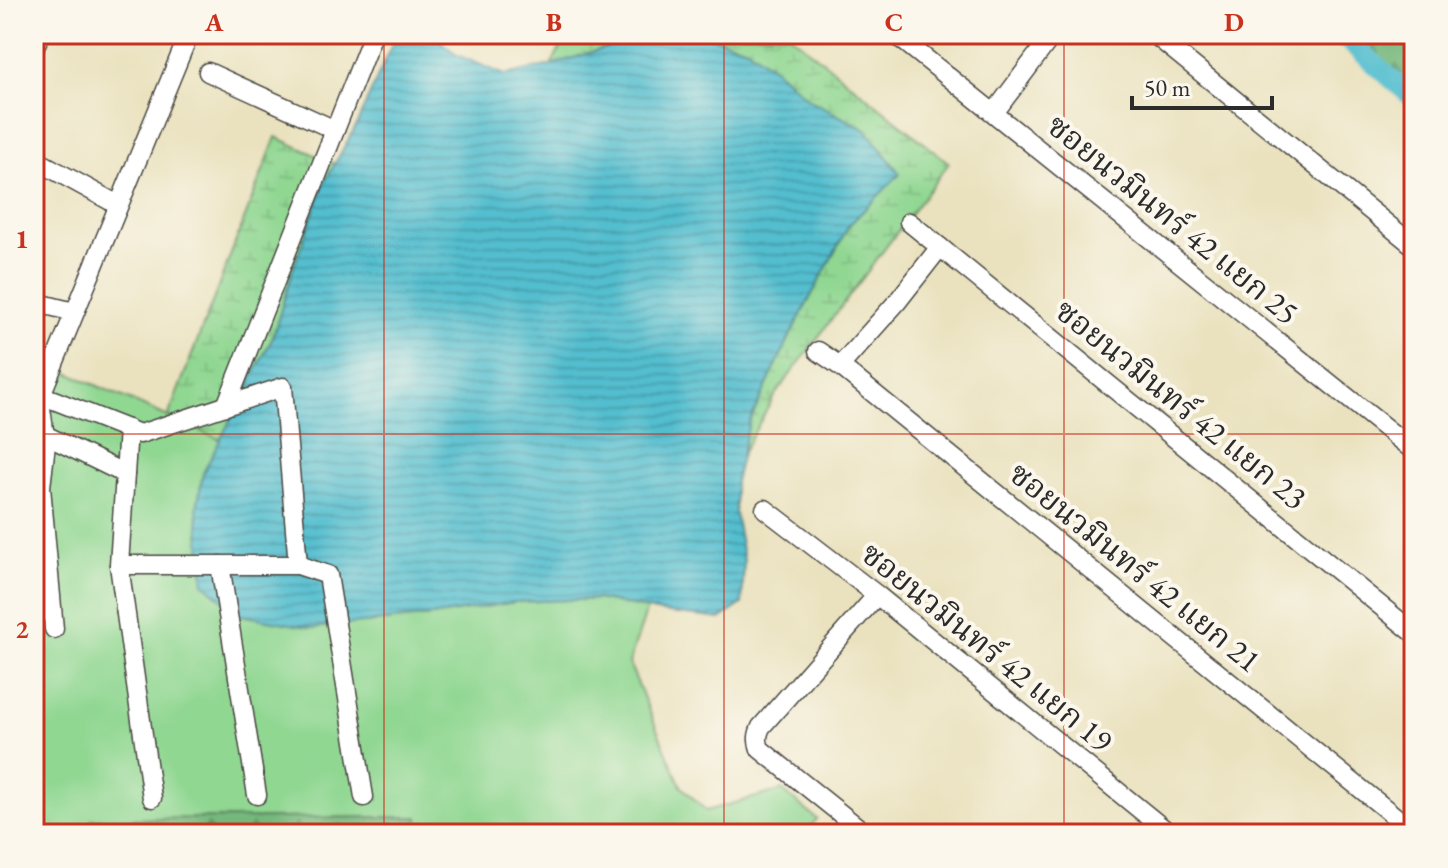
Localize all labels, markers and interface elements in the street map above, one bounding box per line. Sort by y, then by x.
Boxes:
text: A [204,5,224,39]
text: B [546,5,562,39]
text: C [885,5,903,39]
text: D [1224,5,1244,39]
scale bar [1132,60,1272,110]
text: 50 m [1144,72,1191,103]
street label: ซอยนวมินทร์ 42 แยก 25 [1038,104,1308,334]
text: 1 [15,222,29,256]
street label: ซอยนวมินทร์ 42 แยก 23 [1046,289,1316,519]
street label: ซอยนวมินทร์ 42 แยก 21 [1000,452,1270,682]
street label: ซอยนวมินทร์ 42 แยก 19 [852,532,1122,762]
text: 2 [15,612,29,646]

